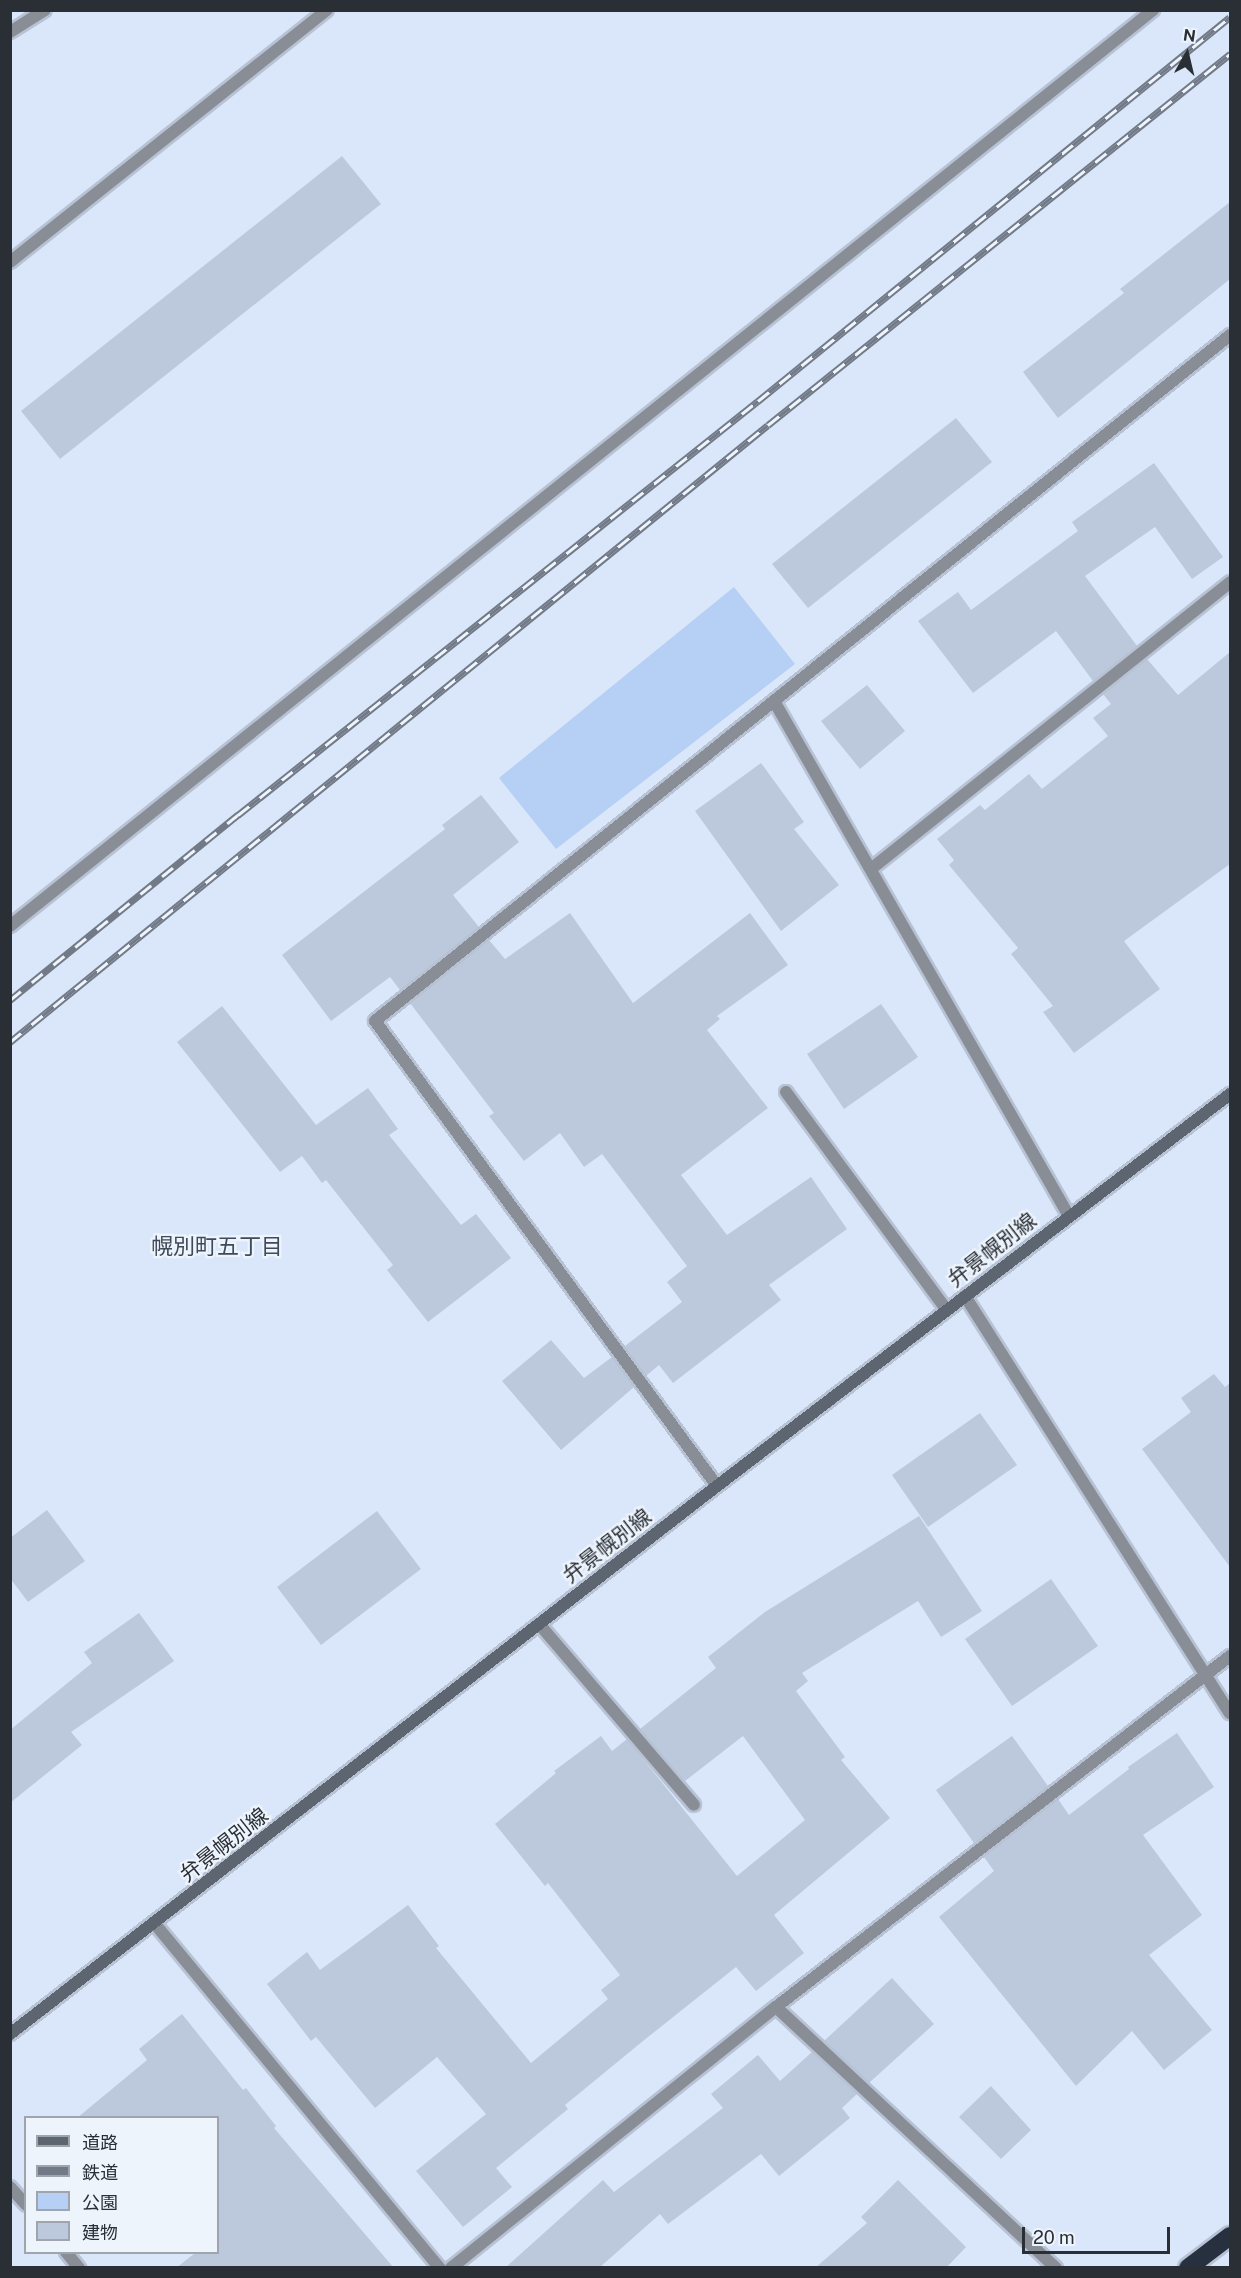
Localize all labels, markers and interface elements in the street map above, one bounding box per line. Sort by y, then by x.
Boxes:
north arrow [1157,24,1217,84]
text: N [1182,25,1197,46]
street label: 弁景幌別線 [943,1208,1041,1292]
district label: 幌別町五丁目 [151,1234,283,1260]
street label: 弁景幌別線 [558,1504,656,1588]
street label: 弁景幌別線 [175,1803,273,1887]
legend [24,2116,219,2254]
text: 道路 [82,2132,118,2153]
text: 鉄道 [82,2162,118,2183]
text: 公園 [82,2192,118,2213]
scale bar [1025,2215,1174,2253]
text: 建物 [82,2222,118,2243]
text: 20 m [1033,2227,1075,2248]

